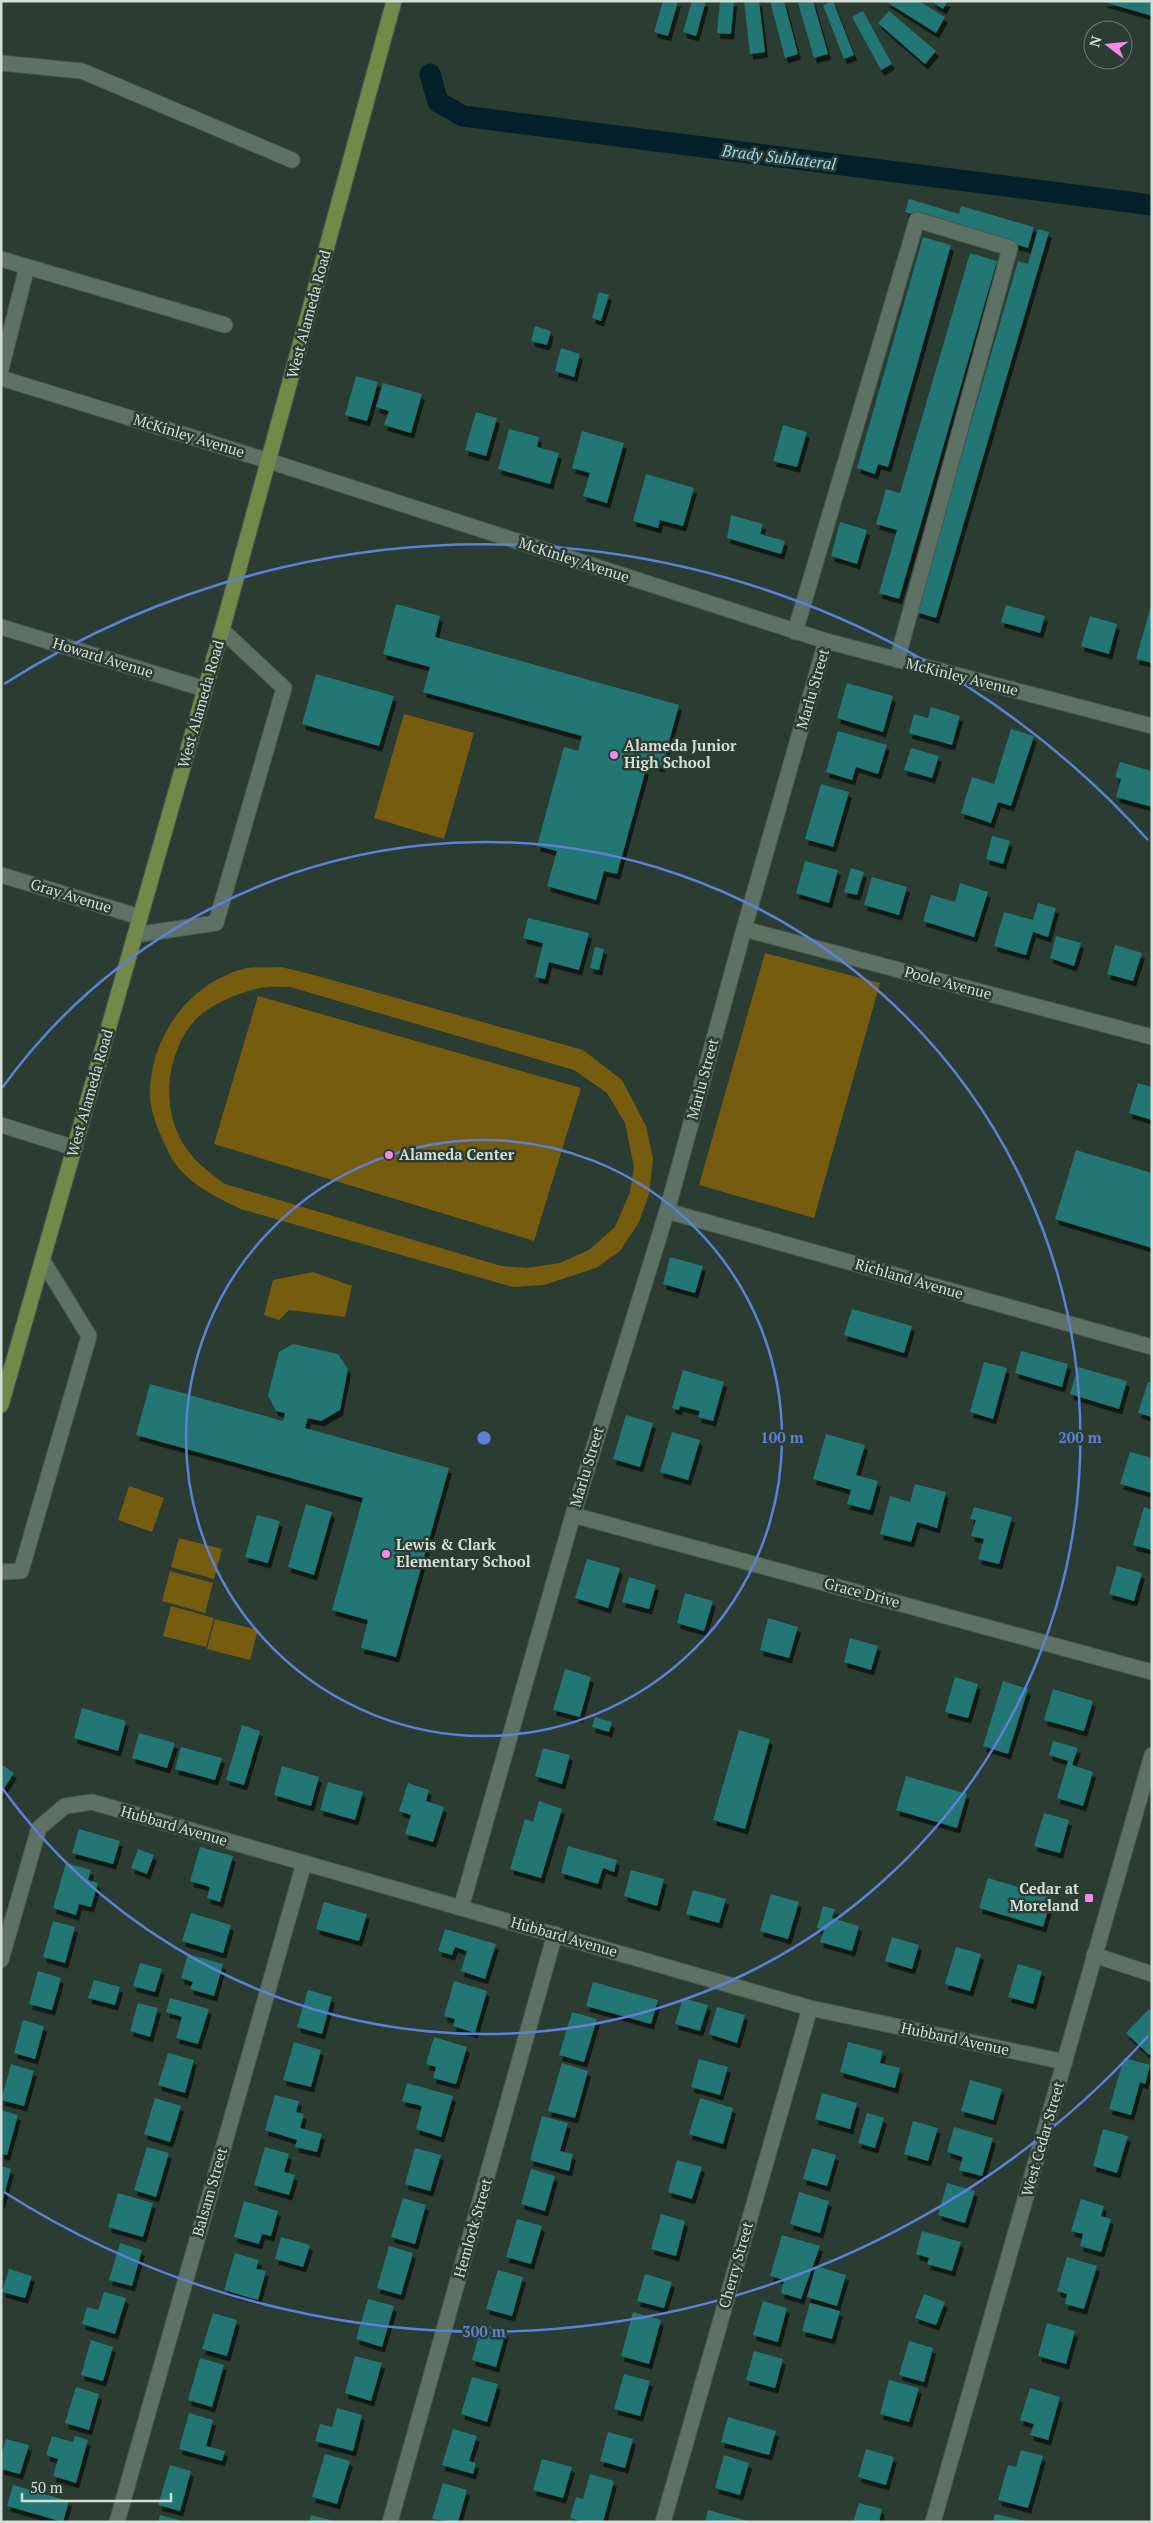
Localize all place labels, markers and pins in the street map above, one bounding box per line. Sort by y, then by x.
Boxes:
place label: Alameda Junior High School [624,735,737,772]
marker: Alameda Junior High School [608,749,620,761]
place label: Alameda Center [399,1144,515,1164]
marker: Alameda Center [383,1149,395,1161]
centre of rings [475,1429,493,1447]
place label: Lewis & Clark Elementary School [396,1534,531,1571]
marker: Lewis & Clark Elementary School [380,1548,392,1560]
place label: Cedar at Moreland [1010,1878,1079,1915]
marker: Cedar at Moreland [1083,1892,1095,1904]

